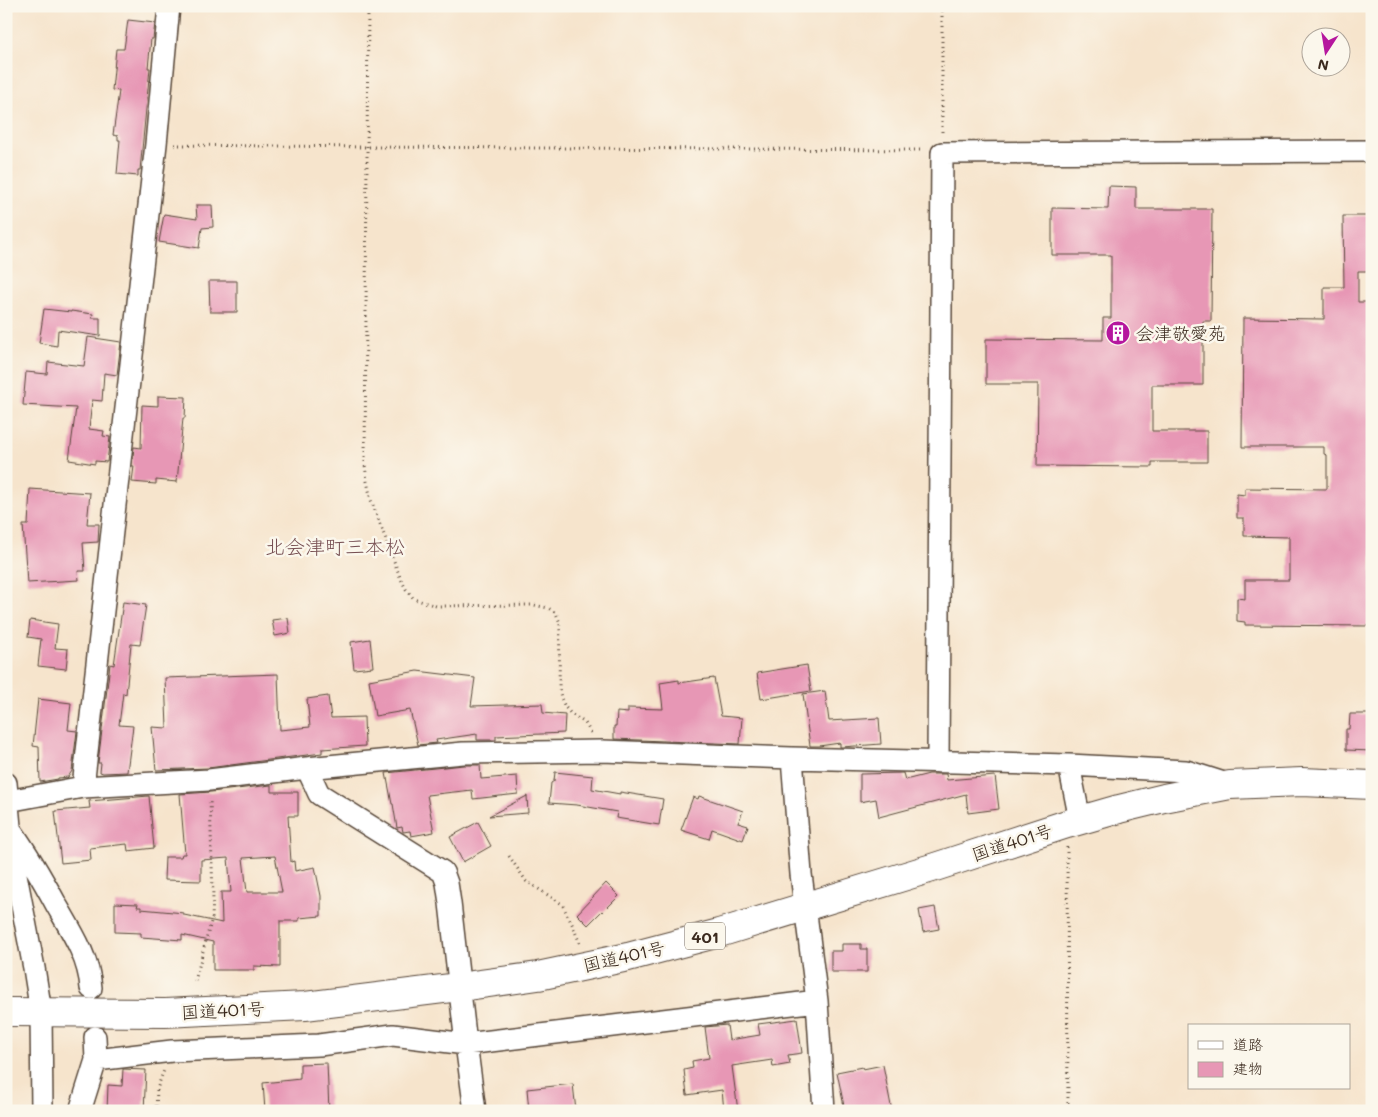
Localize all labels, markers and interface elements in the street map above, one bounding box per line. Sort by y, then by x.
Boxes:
north arrow [1300,28,1350,78]
text: N [1316,55,1330,76]
building icon: 会津敬愛苑 [1105,320,1131,346]
place label: 会津敬愛苑 [1136,321,1226,345]
district label: 北会津町三本松 [265,533,405,559]
street label: 国道401号 [968,818,1056,866]
road number: 401 [685,922,725,949]
street label: 国道401号 [581,935,667,977]
street label: 国道401号 [181,996,265,1024]
legend [1188,1024,1350,1090]
text: 道路 [1233,1034,1263,1054]
text: 建物 [1233,1058,1263,1078]

